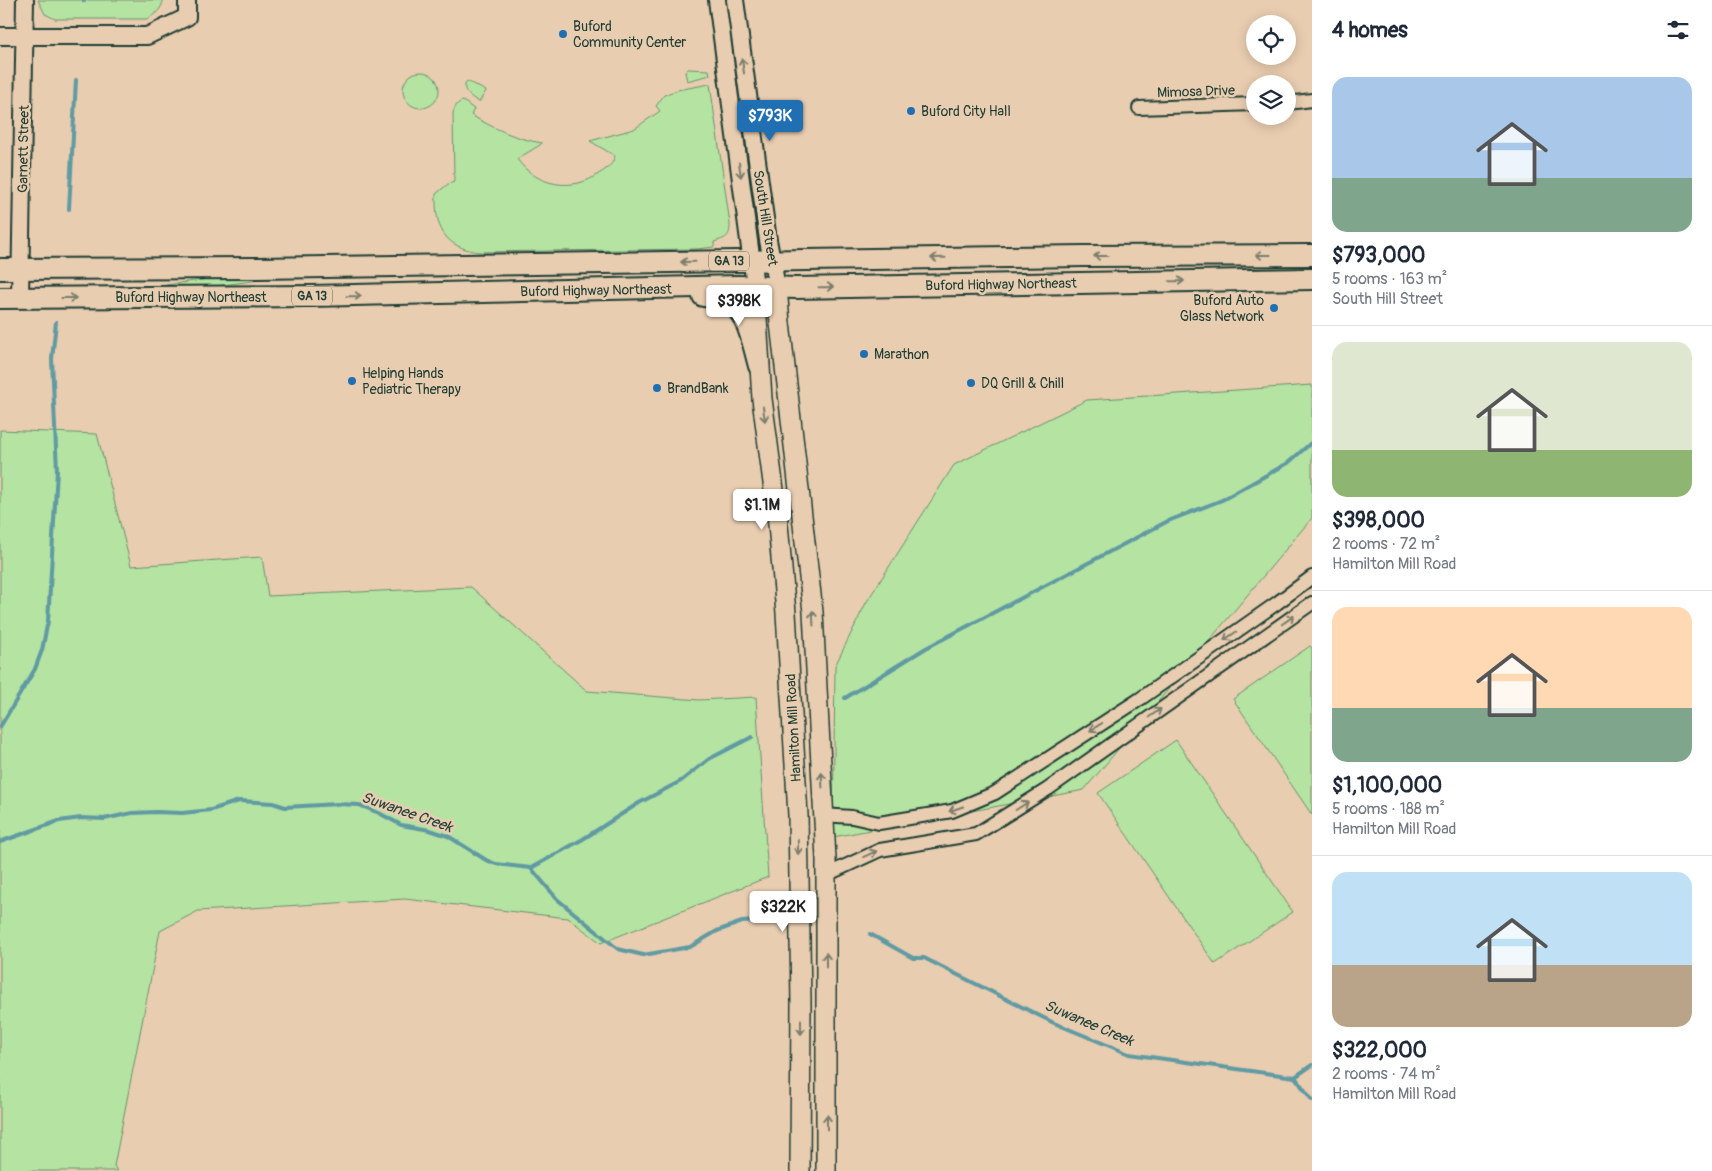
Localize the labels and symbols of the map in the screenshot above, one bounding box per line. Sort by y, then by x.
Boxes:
place label: Buford Community Center [573,18,686,51]
marker: Buford Community Center [557,28,569,40]
one-way arrow [738,59,748,75]
street label: Mimosa Drive [1157,82,1235,101]
pin: $793K [735,100,805,142]
place label: Buford City Hall [921,103,1011,120]
street label: Garnett Street [14,105,33,193]
marker: Buford City Hall [905,105,917,117]
one-way arrow [735,161,745,177]
street label: South Hill Street [750,169,782,268]
one-way arrow [1256,250,1272,260]
one-way arrow [1093,251,1110,261]
road number: GA 13 [709,252,749,270]
one-way arrow [931,253,947,263]
one-way arrow [681,257,697,267]
street label: Buford Highway Northeast [925,275,1077,294]
one-way arrow [1168,276,1185,286]
street label: Buford Highway Northeast [520,281,672,300]
one-way arrow [818,282,834,292]
pin: $398K [704,284,774,327]
road number: GA 13 [292,286,332,306]
street label: Buford Highway Northeast [115,289,267,306]
one-way arrow [346,291,362,300]
place label: Buford Auto Glass Network [1180,292,1264,325]
one-way arrow [60,293,77,303]
marker: Buford Auto Glass Network [1268,302,1280,314]
place label: Marathon [874,346,929,363]
marker: Marathon [858,348,870,360]
place label: Helping Hands Pediatric Therapy [362,365,461,398]
marker: Helping Hands Pediatric Therapy [346,375,358,387]
place label: DQ Grill & Chill [981,375,1064,392]
marker: DQ Grill & Chill [965,377,977,389]
place label: BrandBank [667,380,729,397]
marker: BrandBank [651,382,663,394]
one-way arrow [759,406,769,422]
pin: $1.1M [727,488,797,531]
one-way arrow [809,610,818,626]
one-way arrow [1281,615,1295,625]
one-way arrow [1223,631,1237,641]
street label: Hamilton Mill Road [782,673,805,783]
one-way arrow [1148,708,1162,718]
one-way arrow [1089,723,1103,733]
one-way arrow [817,772,826,788]
water label: Suwanee Creek [359,788,456,837]
one-way arrow [1014,800,1028,810]
one-way arrow [948,804,964,814]
one-way arrow [794,839,803,855]
one-way arrow [862,849,877,859]
pin: $322K [748,890,818,933]
one-way arrow [821,952,831,968]
water label: Suwanee Creek [1041,996,1138,1051]
one-way arrow [796,1018,806,1035]
one-way arrow [822,1115,832,1131]

